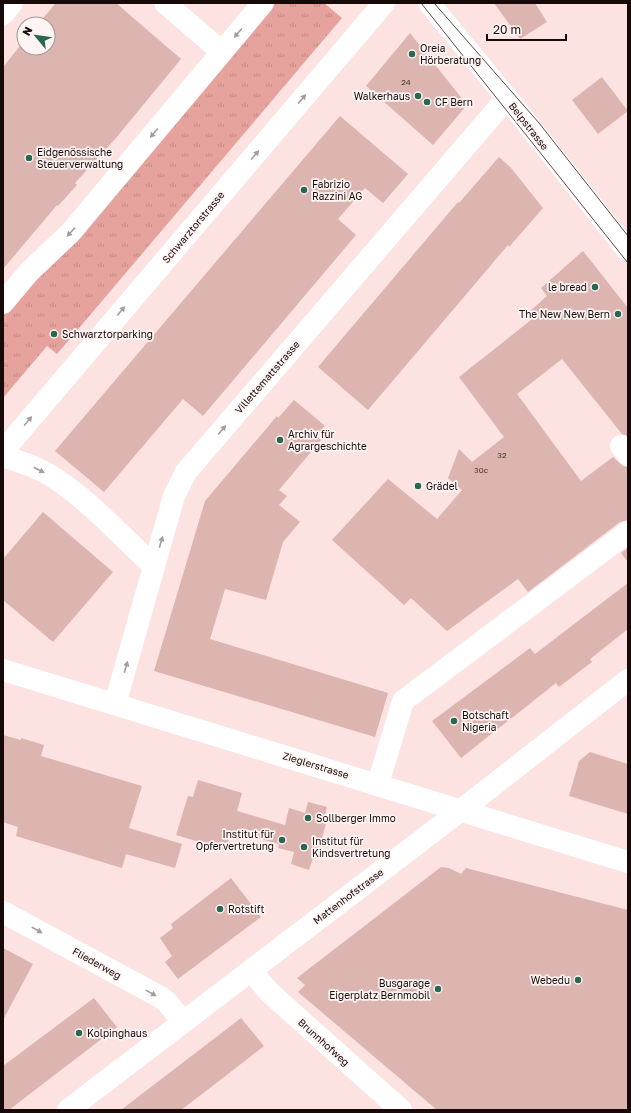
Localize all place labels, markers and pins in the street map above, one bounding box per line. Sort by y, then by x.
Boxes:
place label: Oreia Hörberatung [420,42,481,66]
marker: Oreia Hörberatung [407,49,417,59]
place label: Walkerhaus [354,90,410,102]
marker: Walkerhaus [413,91,423,101]
place label: CF Bern [435,96,473,108]
marker: CF Bern [422,97,432,107]
place label: Eidgenössische Steuerverwaltung [37,146,123,170]
marker: Eidgenössische Steuerverwaltung [24,153,34,163]
place label: Fabrizio Razzini AG [312,178,362,202]
marker: Fabrizio Razzini AG [299,185,309,195]
place label: le bread [548,281,587,293]
marker: le bread [590,282,600,292]
place label: The New New Bern [519,308,610,320]
marker: The New New Bern [613,309,623,319]
place label: Schwarztorparking [62,328,153,340]
marker: Schwarztorparking [49,329,59,339]
place label: Archiv für Agrargeschichte [288,428,367,452]
marker: Archiv für Agrargeschichte [275,435,285,445]
place label: Grädel [426,480,458,492]
marker: Grädel [413,481,423,491]
place label: Botschaft Nigeria [462,709,509,733]
marker: Botschaft Nigeria [449,716,459,726]
place label: Sollberger Immo [316,812,396,824]
marker: Sollberger Immo [303,813,313,823]
place label: Institut für Opfervertretung [196,828,274,852]
marker: Institut für Opfervertretung [277,835,287,845]
place label: Institut für Kindsvertretung [312,835,390,859]
marker: Institut für Kindsvertretung [299,842,309,852]
place label: Rotstift [228,903,264,915]
marker: Rotstift [215,904,225,914]
place label: Webedu [531,974,570,986]
marker: Webedu [573,975,583,985]
place label: Busgarage Eigerplatz Bernmobil [329,977,430,1001]
marker: Busgarage Eigerplatz Bernmobil [433,984,443,994]
place label: Kolpinghaus [87,1027,147,1039]
marker: Kolpinghaus [74,1028,84,1038]

